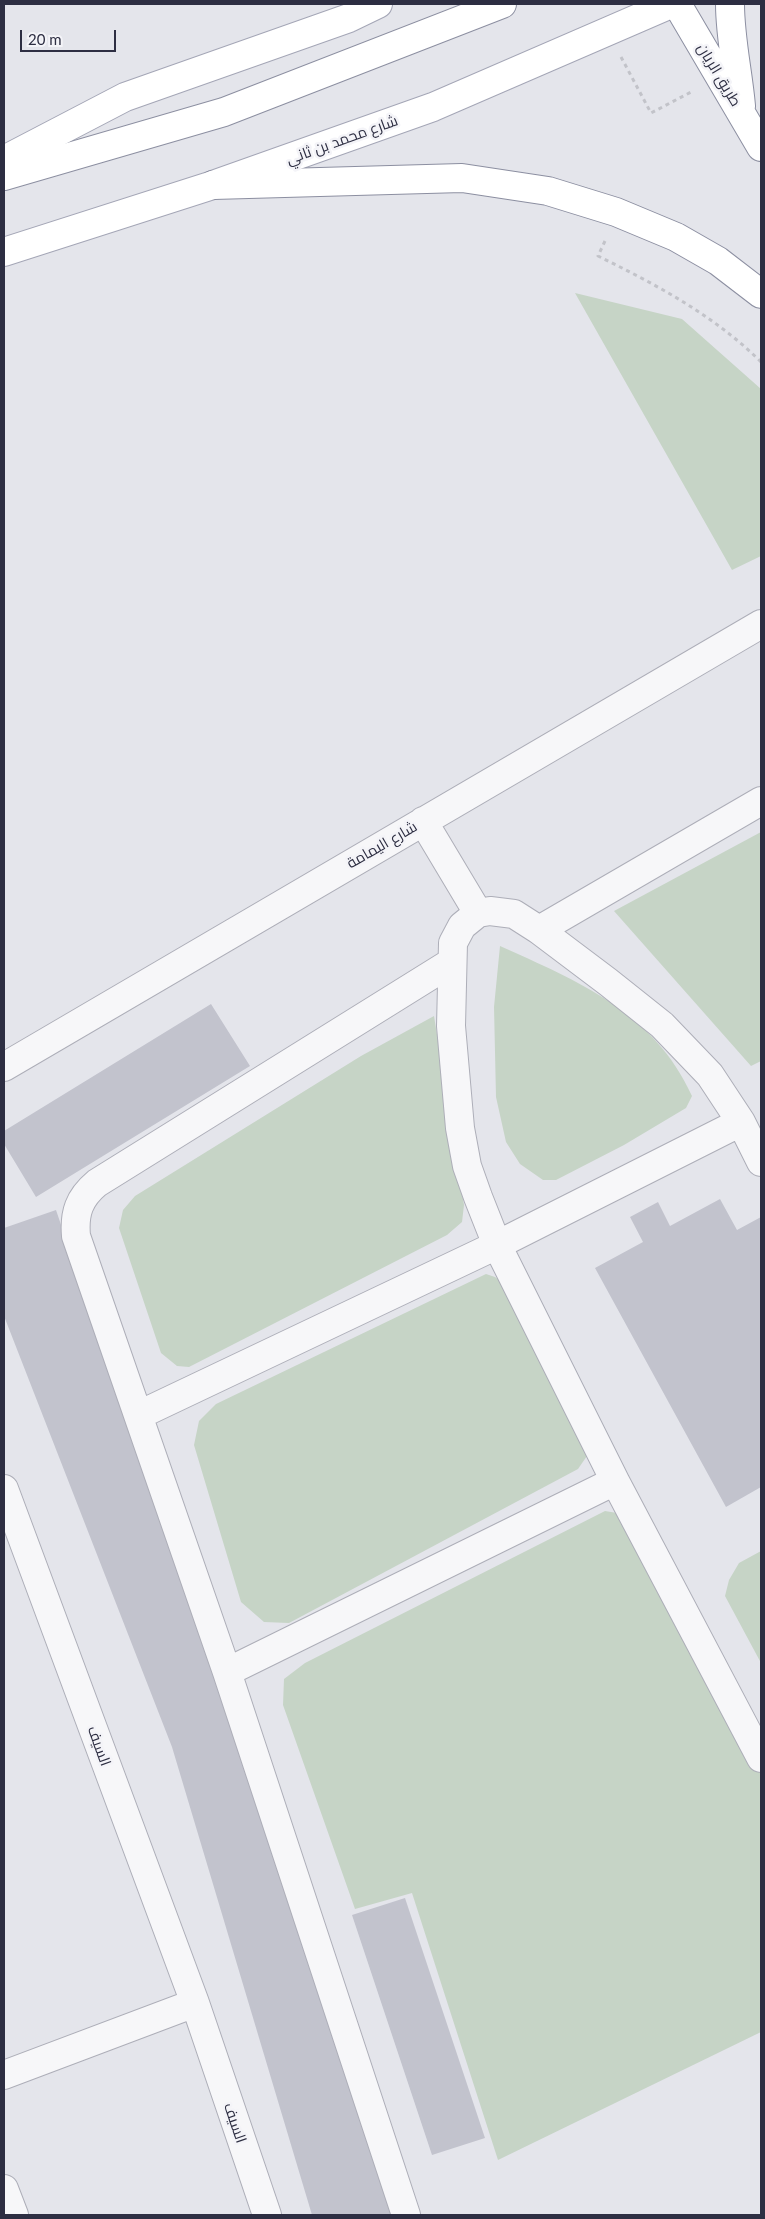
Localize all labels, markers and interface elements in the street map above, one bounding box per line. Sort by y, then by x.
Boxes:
scale bar [22,20,119,52]
text: 20 m [28,30,62,48]
street label: طريق الريان [693,40,745,110]
street label: شارع محمد بن ثاني [284,111,400,169]
street label: شارع اليمامة [344,818,420,872]
street label: السيف [83,1724,115,1768]
street label: السيف [220,2101,250,2145]

